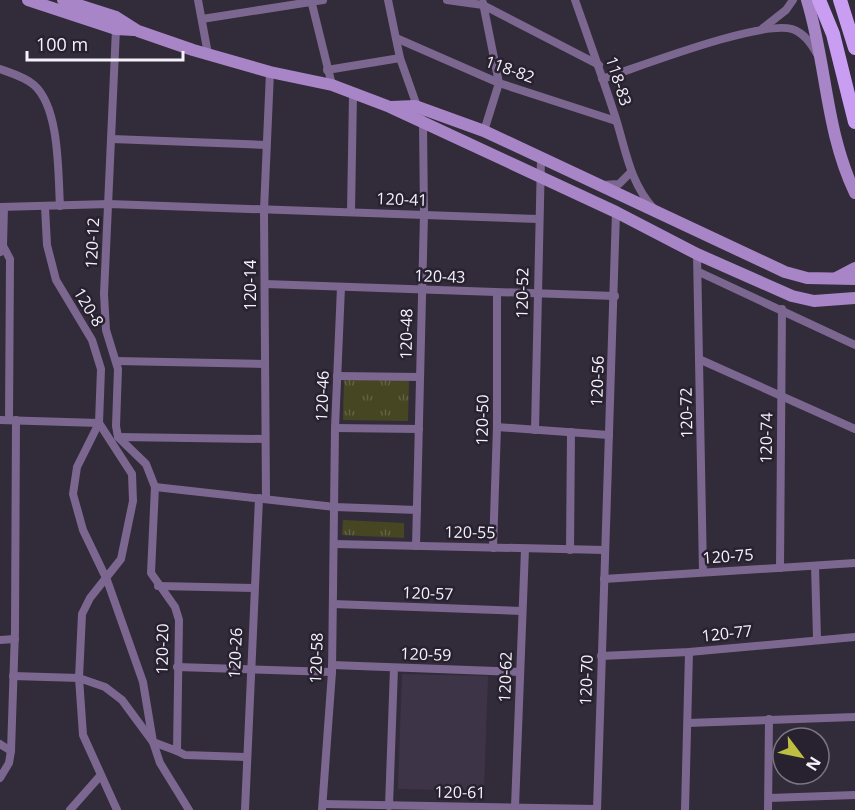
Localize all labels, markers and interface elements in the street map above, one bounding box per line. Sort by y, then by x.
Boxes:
scale bar [27,24,183,62]
text: 100 m [36,32,88,56]
street label: 118-82 [482,50,538,88]
street label: 118-83 [601,53,637,109]
street label: 120-41 [376,187,428,211]
street label: 120-12 [80,217,104,269]
street label: 120-14 [239,260,261,310]
street label: 120-43 [414,264,466,288]
street label: 120-52 [511,267,533,319]
street label: 120-8 [69,283,109,331]
street label: 120-48 [395,308,417,360]
street label: 120-56 [585,355,609,407]
street label: 120-46 [310,370,334,422]
street label: 120-72 [675,387,697,439]
street label: 120-50 [471,394,493,446]
street label: 120-74 [755,412,777,464]
street label: 120-55 [444,521,496,543]
street label: 120-75 [702,543,754,569]
street label: 120-57 [402,581,454,605]
street label: 120-77 [701,619,753,647]
street label: 120-20 [151,623,173,675]
street label: 120-26 [223,627,247,679]
street label: 120-58 [304,632,328,684]
street label: 120-59 [400,642,452,666]
street label: 120-62 [493,651,517,703]
street label: 120-70 [574,654,598,706]
north arrow [771,726,831,786]
text: N [801,753,826,775]
street label: 120-61 [434,781,486,803]

